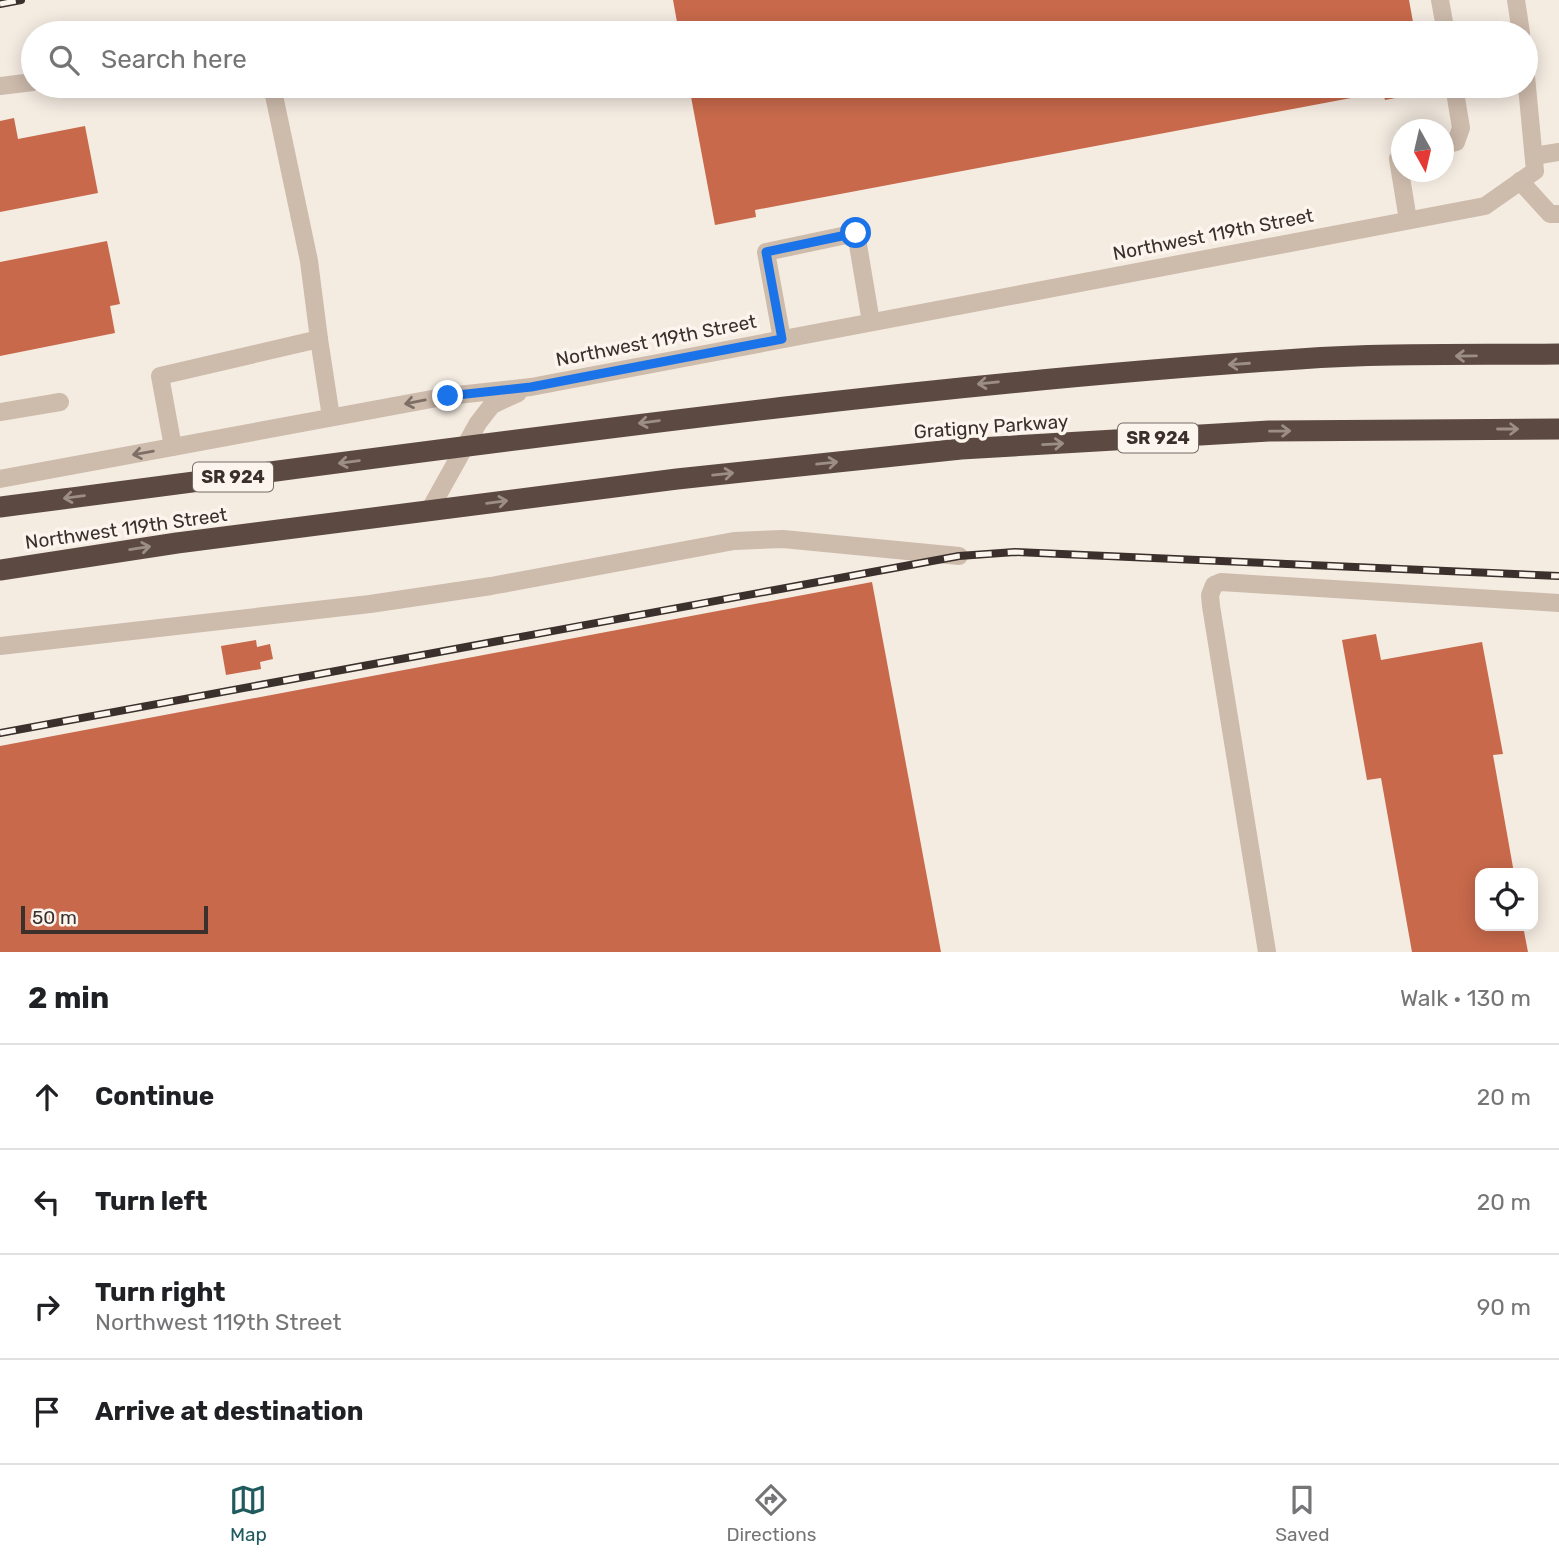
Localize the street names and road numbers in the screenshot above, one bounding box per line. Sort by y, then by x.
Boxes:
street label: Northwest 119th Street [1111,204,1316,265]
street label: Northwest 119th Street [554,310,759,371]
street label: Gratigny Parkway [913,410,1069,443]
road number: SR 924 [1118,424,1198,452]
road number: SR 924 [193,462,273,491]
street label: Northwest 119th Street [24,503,229,554]

